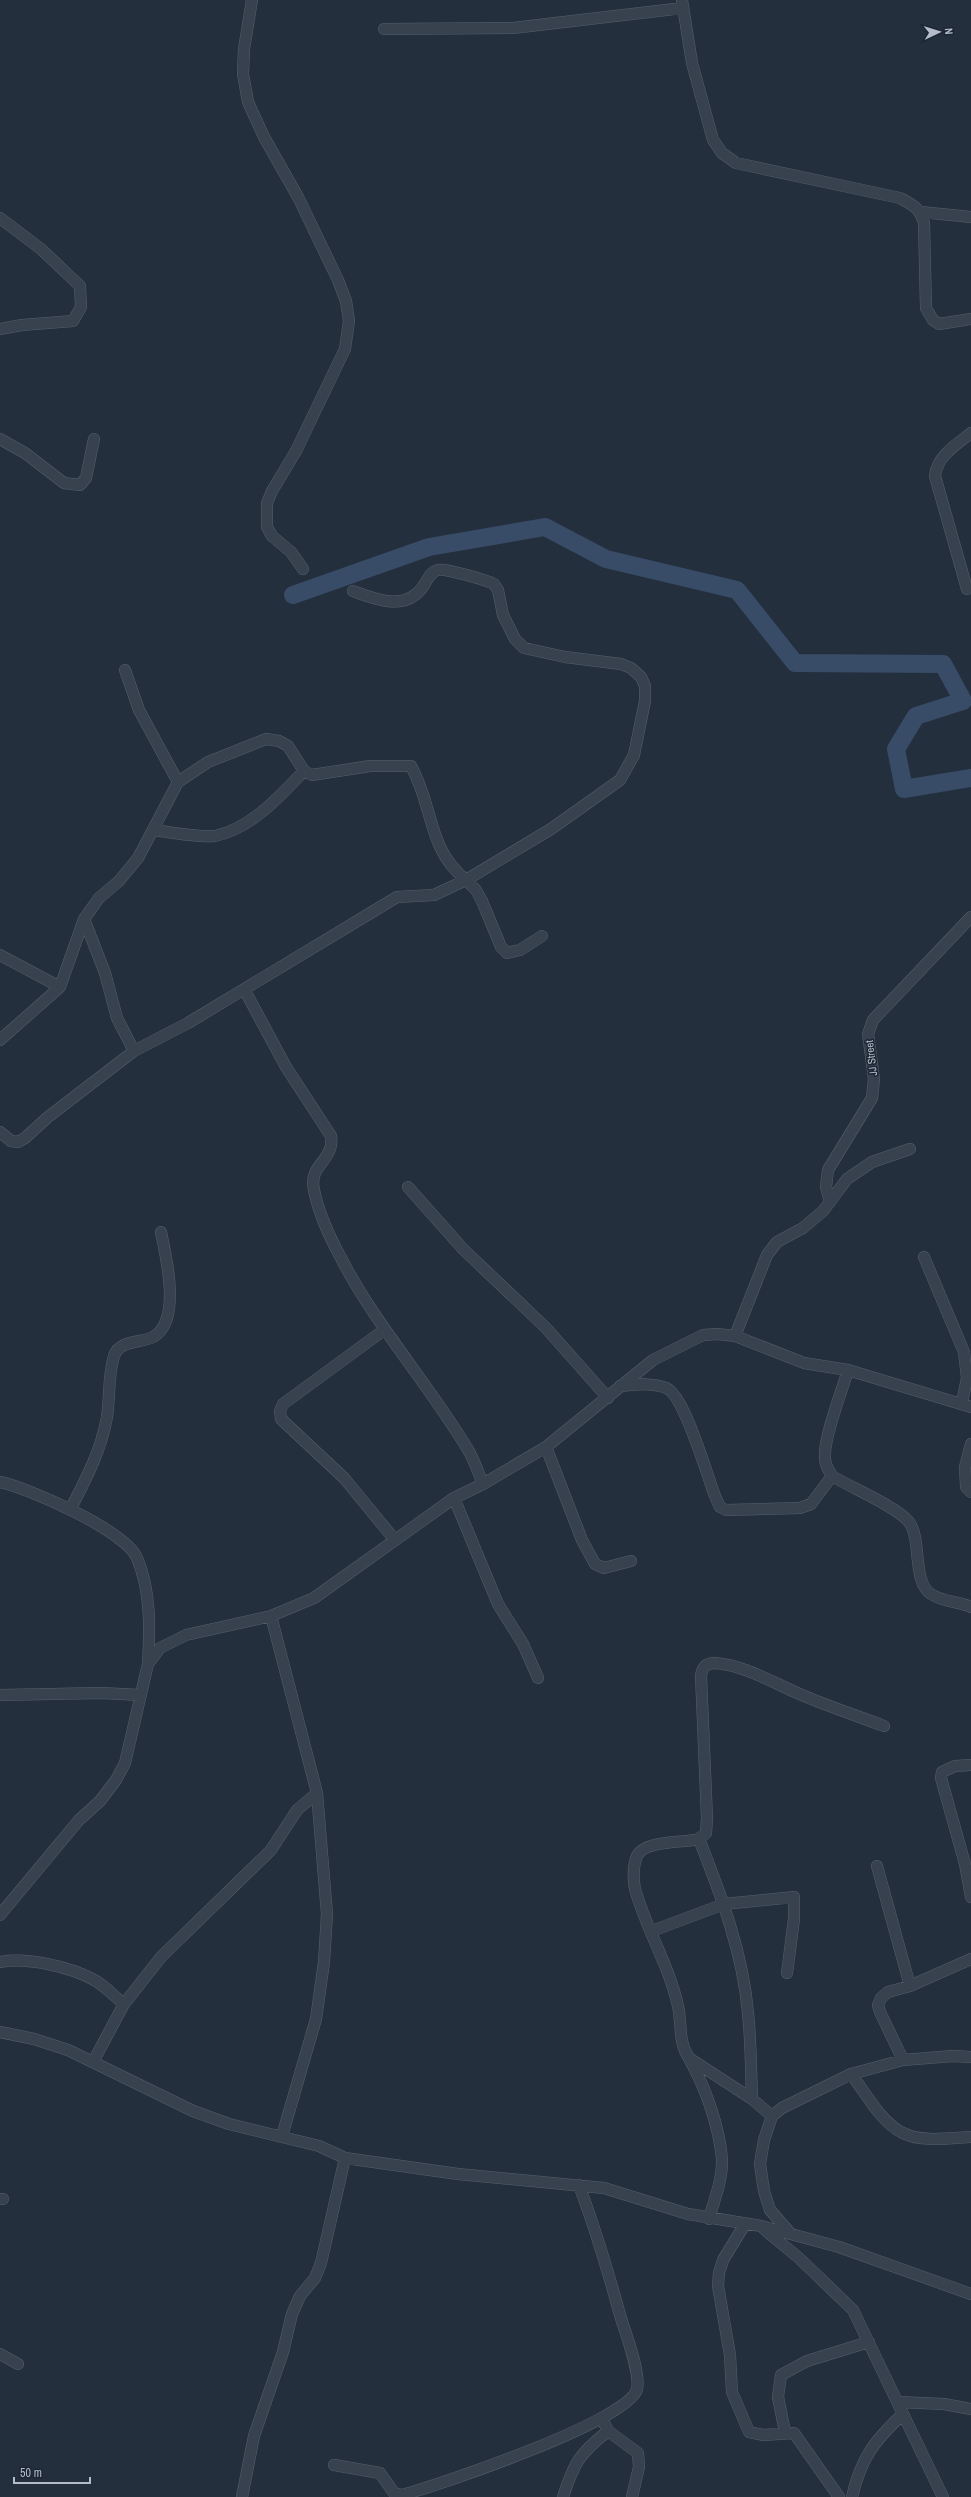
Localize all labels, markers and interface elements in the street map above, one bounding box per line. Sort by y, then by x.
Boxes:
north arrow [919,12,959,52]
text: N [942,28,956,35]
street label: JJ Street [862,1039,880,1077]
scale bar [14,2459,90,2485]
text: 50 m [20,2465,42,2481]

